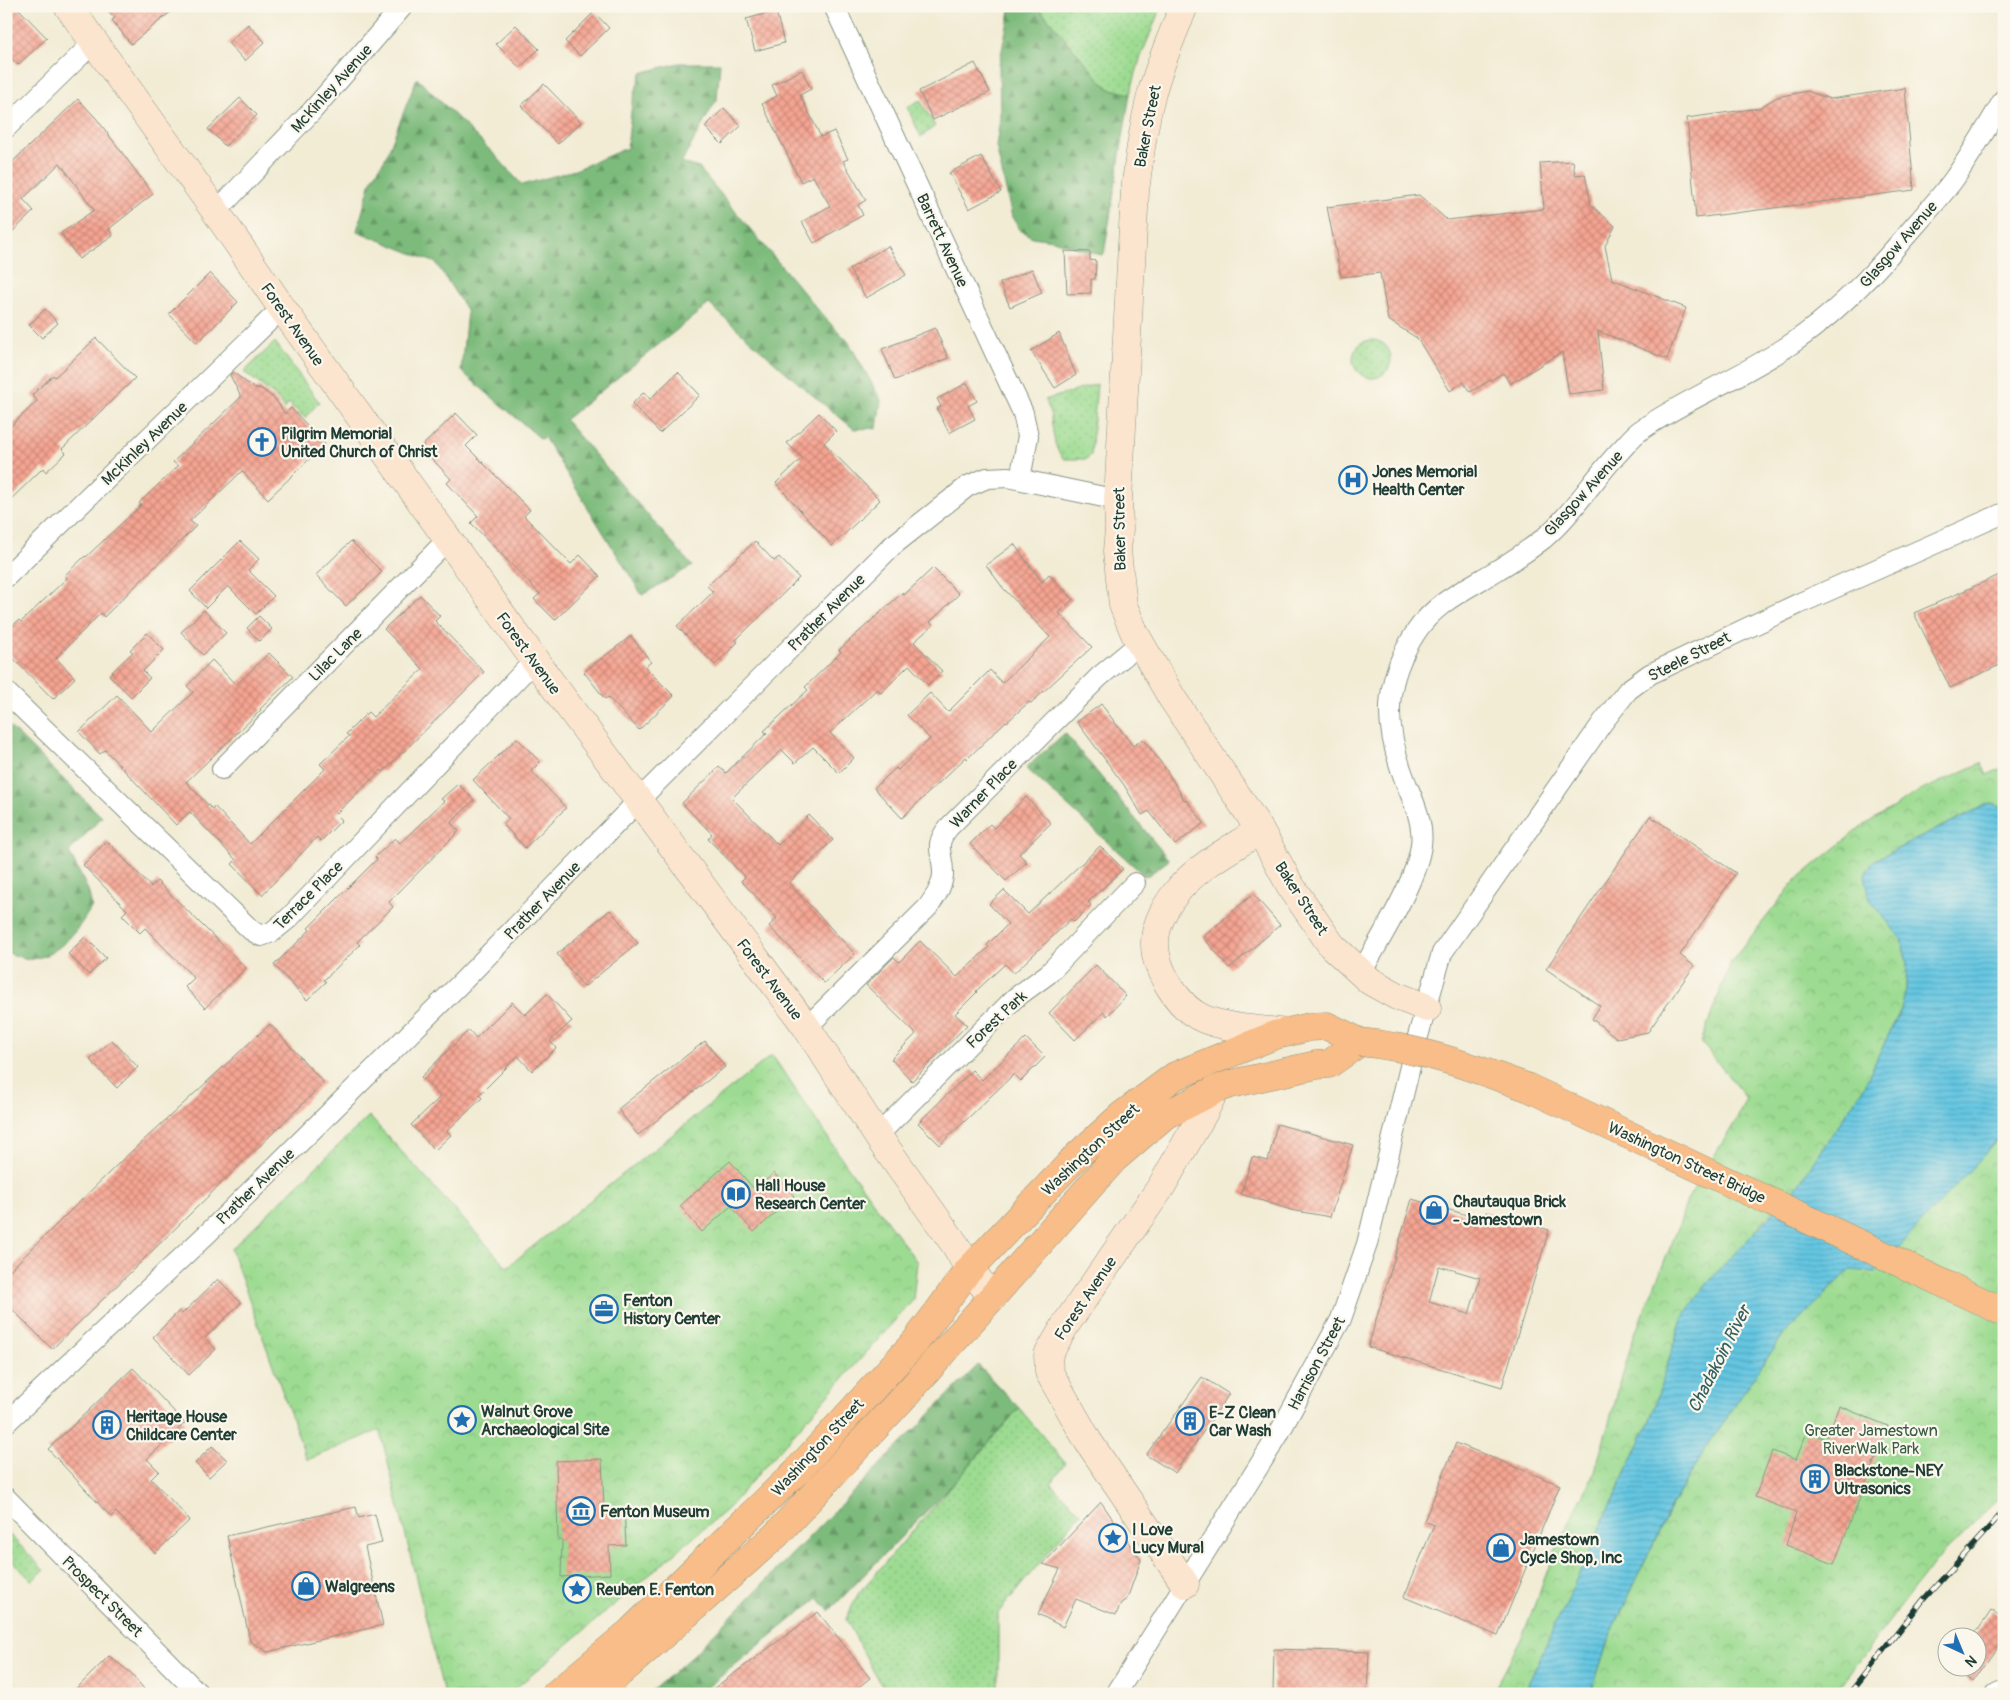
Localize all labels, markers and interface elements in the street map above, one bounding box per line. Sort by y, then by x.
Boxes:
street label: McKinley Avenue [287,40,377,137]
street label: Baker Street [1130,83,1166,169]
street label: Barrett Avenue [912,190,973,291]
street label: Glasgow Avenue [1856,197,1942,292]
street label: Forest Avenue [256,279,328,370]
street label: McKinley Avenue [97,397,192,490]
place label: Pilgrim Memorial United Church of Christ [281,424,438,462]
church icon: Pilgrim Memorial United Church of Christ [247,427,277,457]
street label: Glasgow Avenue [1540,446,1628,541]
place label: Jones Memorial Health Center [1372,462,1478,500]
hospital icon: Jones Memorial Health Center [1338,465,1368,495]
street label: Baker Street [1109,486,1131,571]
street label: Prather Avenue [784,570,870,656]
street label: Forest Avenue [492,608,565,699]
street label: Lilac Lane [305,624,367,686]
street label: Steele Street [1645,627,1735,686]
street label: Warner Place [946,755,1022,833]
street label: Terrace Place [270,857,348,935]
street label: Prather Avenue [500,857,585,944]
street label: Baker Street [1270,858,1333,940]
street label: Forest Avenue [732,935,806,1024]
street label: Forest Park [962,986,1031,1053]
street label: Washington Street [1038,1099,1144,1200]
street label: Washington Street Bridge [1605,1118,1769,1208]
street label: Prather Avenue [212,1144,299,1229]
place label: Hall House Research Center [755,1176,866,1214]
library icon: Hall House Research Center [721,1179,751,1209]
place label: Chautauqua Brick - Jamestown [1453,1192,1566,1230]
shop icon: Chautauqua Brick - Jamestown [1419,1195,1449,1225]
street label: Forest Avenue [1050,1253,1121,1344]
place label: Fenton History Center [623,1291,721,1329]
office icon: Fenton History Center [589,1294,619,1324]
water label: Chadakoin River [1683,1300,1757,1417]
street label: Harrison Street [1284,1313,1350,1414]
street label: Washington Street [767,1394,869,1501]
place label: Walnut Grove Archaeological Site [481,1402,610,1440]
place label: E-Z Clean Car Wash [1209,1403,1276,1441]
place icon: Walnut Grove Archaeological Site [447,1405,477,1435]
building icon: E-Z Clean Car Wash [1175,1406,1205,1436]
place label: Heritage House Childcare Center [126,1407,237,1445]
building icon: Heritage House Childcare Center [92,1410,122,1440]
park label: Greater Jamestown RiverWalk Park [1804,1421,1938,1459]
place label: Blackstone-NEY Ultrasonics [1834,1461,1944,1499]
building icon: Blackstone-NEY Ultrasonics [1800,1464,1830,1494]
museum icon: Fenton Museum [566,1496,596,1526]
place label: Fenton Museum [600,1502,709,1522]
place label: I Love Lucy Mural [1132,1520,1204,1558]
place icon: I Love Lucy Mural [1098,1523,1128,1553]
place label: Jamestown Cycle Shop, Inc [1520,1530,1622,1568]
shop icon: Jamestown Cycle Shop, Inc [1486,1533,1516,1563]
street label: Prospect Street [58,1552,147,1642]
shop icon: Walgreens [291,1571,321,1601]
place icon: Reuben E. Fenton [562,1574,592,1604]
place label: Walgreens [325,1577,396,1597]
place label: Reuben E. Fenton [596,1580,714,1600]
north arrow [1938,1628,1988,1678]
text: N [1961,1652,1980,1670]

